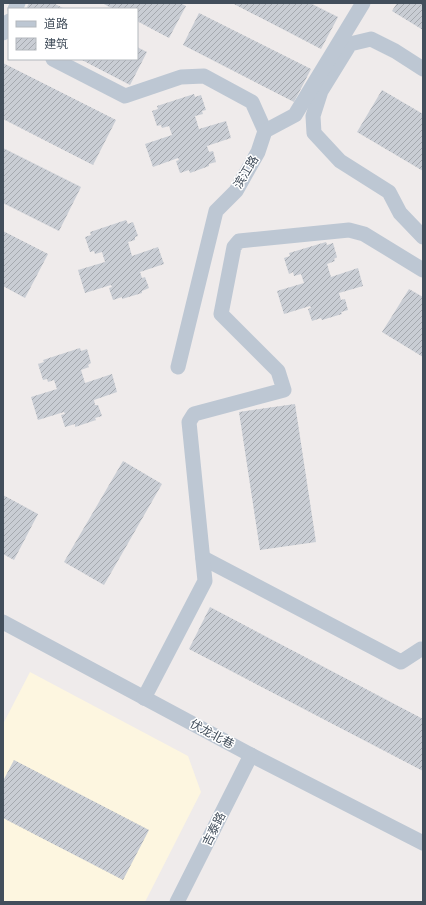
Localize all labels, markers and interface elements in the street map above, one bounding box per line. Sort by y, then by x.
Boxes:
legend [8,8,138,60]
text: 道路 [44,17,68,31]
text: 建筑 [44,37,68,51]
street label: 滨江路 [231,153,261,191]
street label: 伏龙北巷 [188,717,236,751]
street label: 吉泰路 [200,810,228,848]

